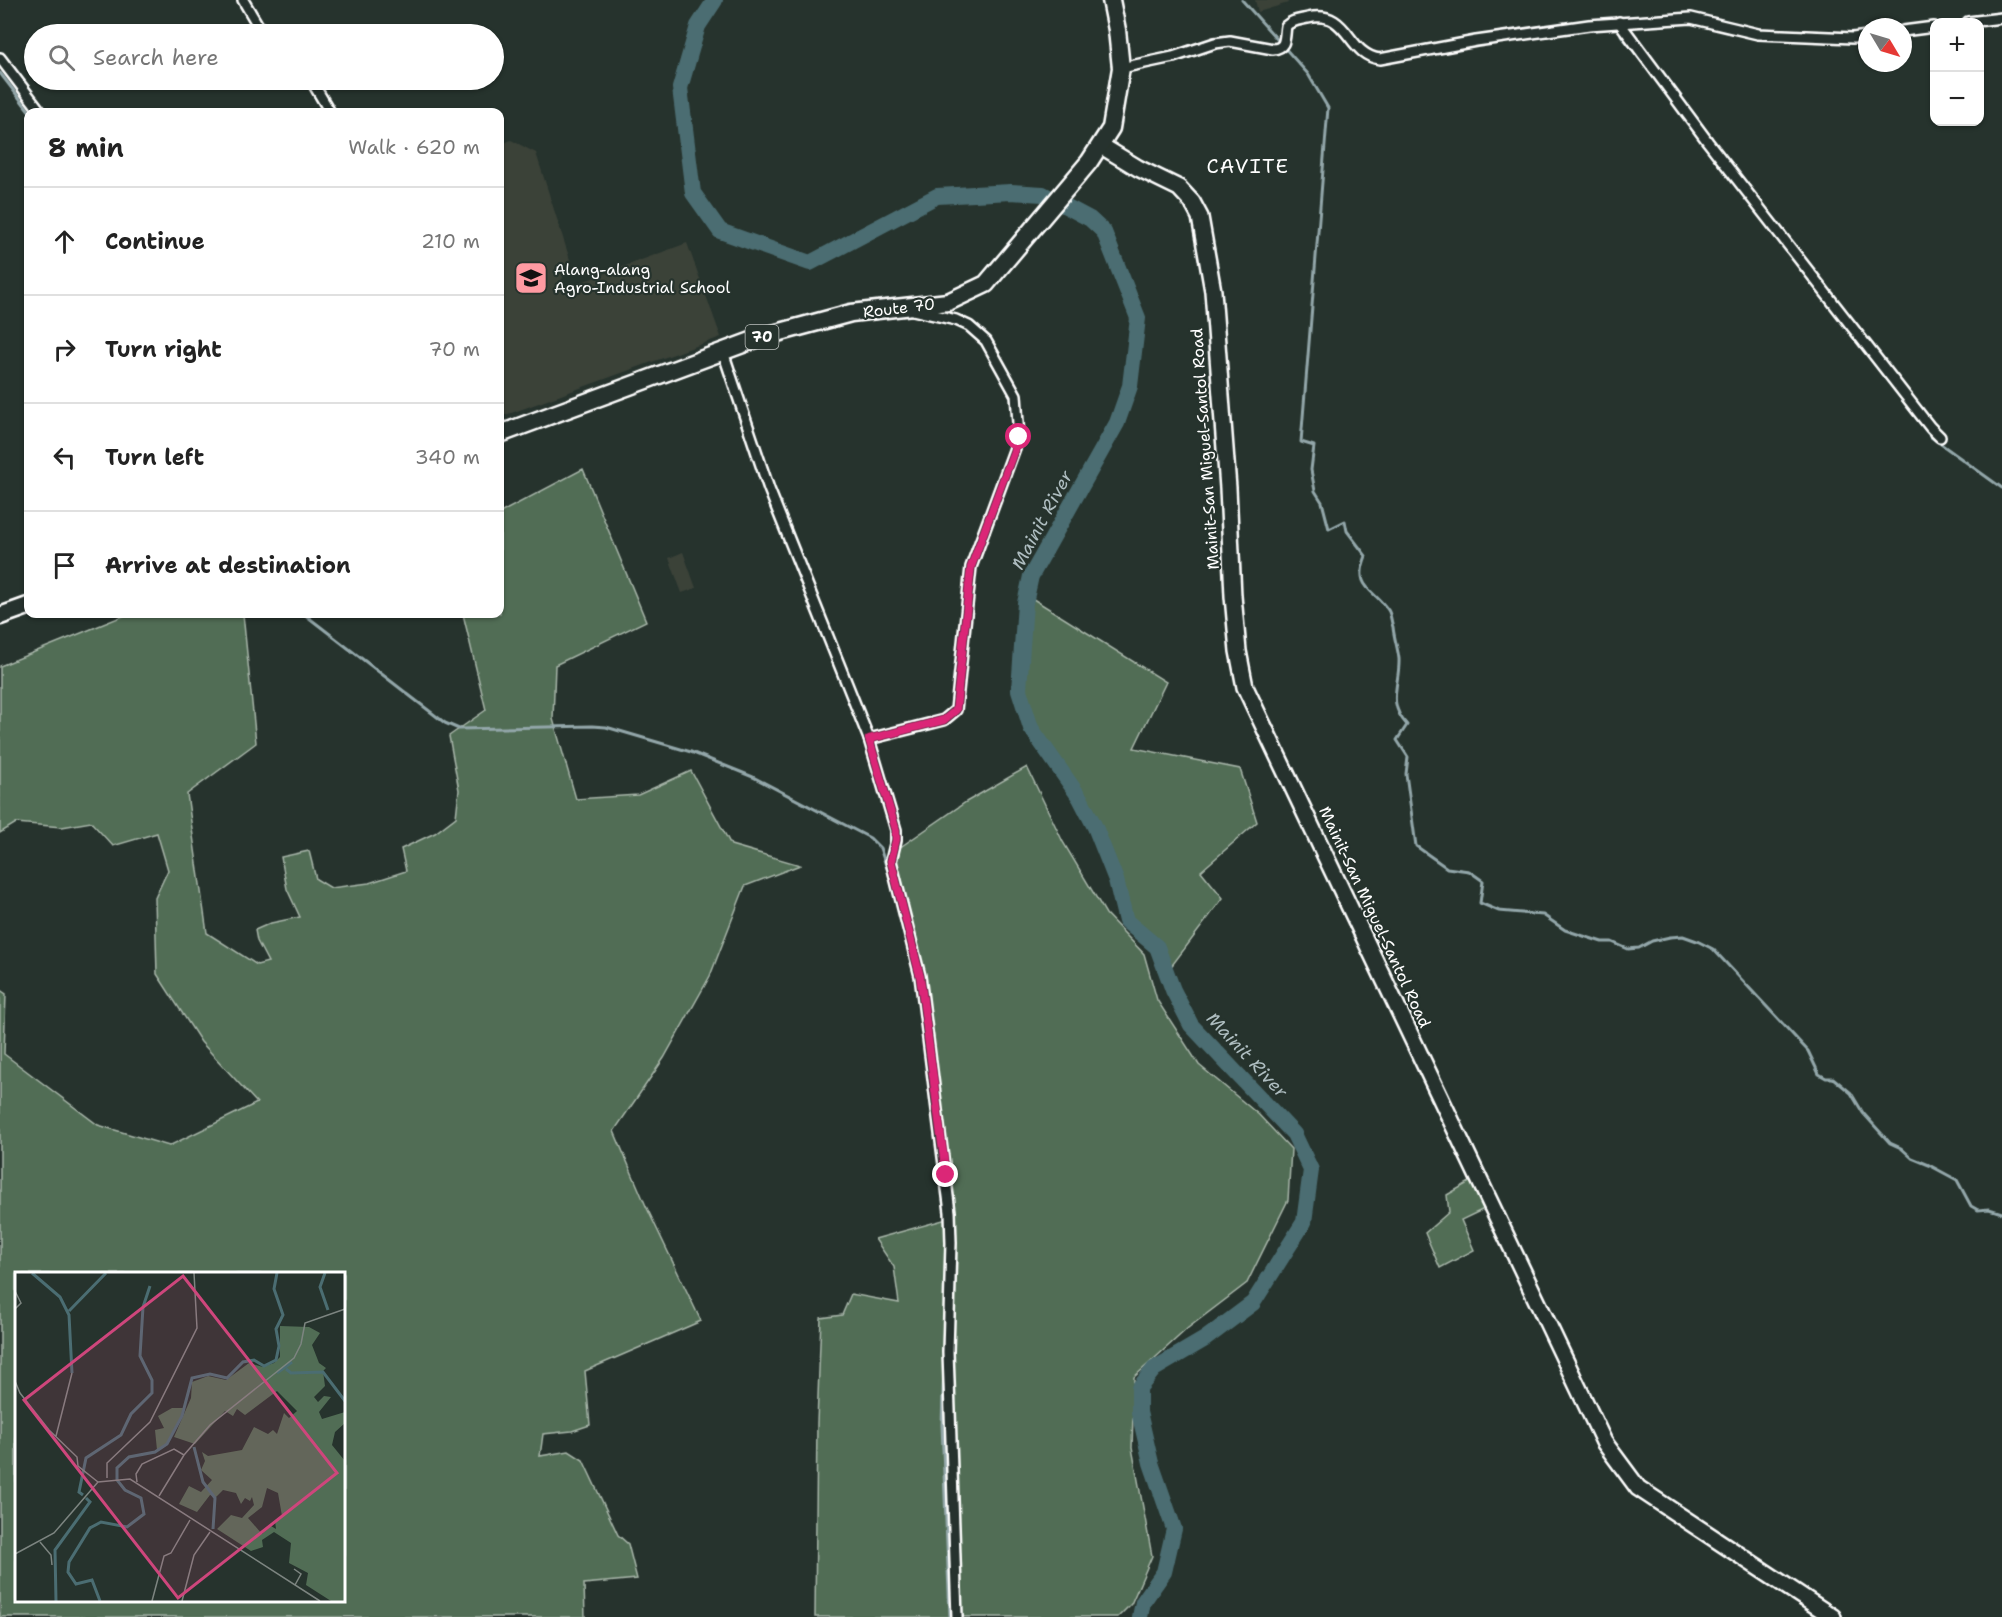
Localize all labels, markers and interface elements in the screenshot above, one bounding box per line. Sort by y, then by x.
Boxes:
north arrow [1858,18,1912,72]
map controls [1930,18,1984,126]
button: + [1930,18,1984,72]
search box [24,24,504,90]
icon: search [45,41,78,74]
text: Search here [93,43,219,72]
button: − [1930,72,1984,126]
text: 8 min [48,130,124,165]
text: Walk · 620 m [348,134,480,160]
district label: CAVITE [1206,153,1290,179]
icon: ahead [48,225,81,258]
text: Continue [105,227,205,256]
text: 210 m [421,228,480,254]
place label: Alang-alang Agro-Industrial School [554,259,730,298]
school or university icon: Alang-alang Agro-Industrial School [513,260,549,296]
street label: Route 70 [862,293,936,323]
road number: 70 [746,325,778,349]
street label: Mainit-San Miguel-Santol Road [1186,328,1224,570]
icon: right [48,333,81,366]
text: Turn right [105,335,222,364]
text: 70 m [428,336,480,362]
route start [1005,423,1031,449]
icon: left [48,441,81,474]
text: Turn left [105,443,204,472]
text: 340 m [415,444,480,470]
water label: Mainit River [1006,466,1078,574]
icon: arrive [48,549,81,582]
text: Arrive at destination [105,551,351,580]
street label: Mainit-San Miguel-Santol Road [1314,803,1436,1031]
water label: Mainit River [1201,1007,1293,1103]
route end [932,1161,958,1187]
inset map [15,1272,345,1602]

